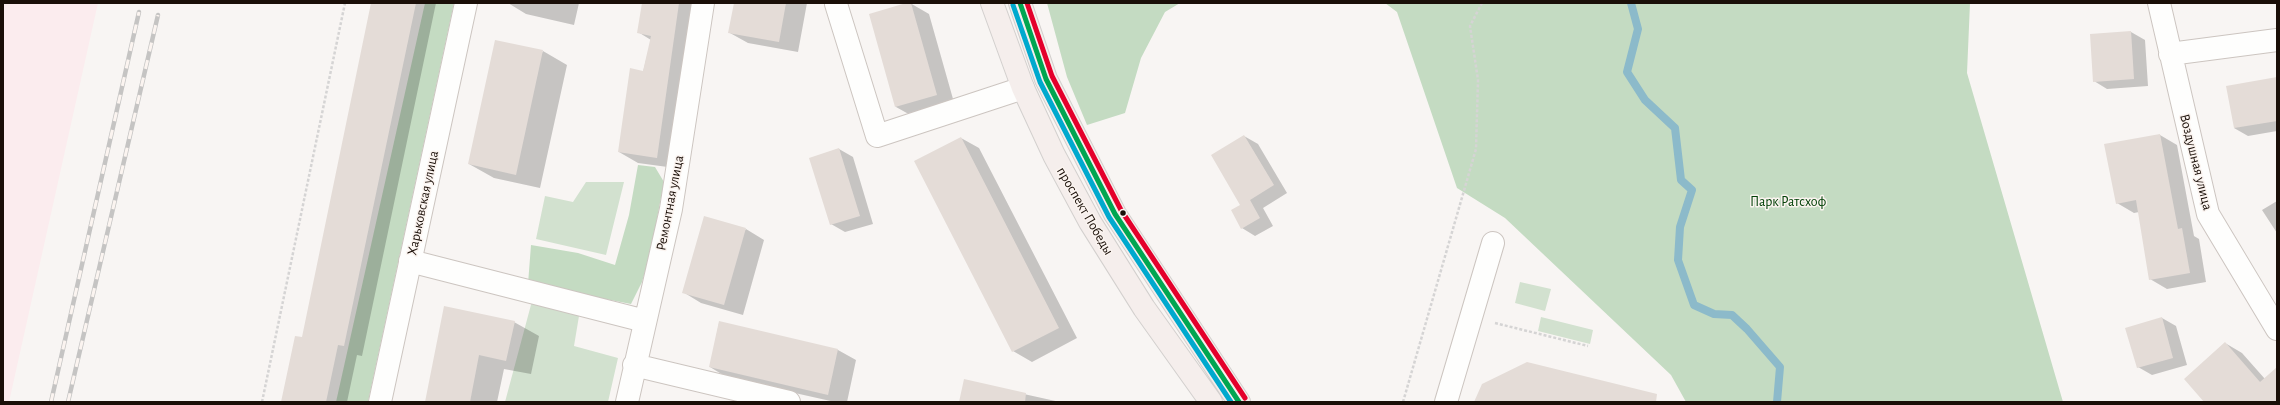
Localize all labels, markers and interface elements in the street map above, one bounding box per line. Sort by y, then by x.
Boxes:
street label: Воздушная улица [2176,112,2216,212]
street label: Харьковская улица [404,149,442,257]
street label: Ремонтная улица [653,154,687,252]
street label: проспект Победы [1053,164,1117,258]
park label: Парк Ратсхоф [1750,194,1826,210]
unlabelled marker [1118,208,1128,218]

